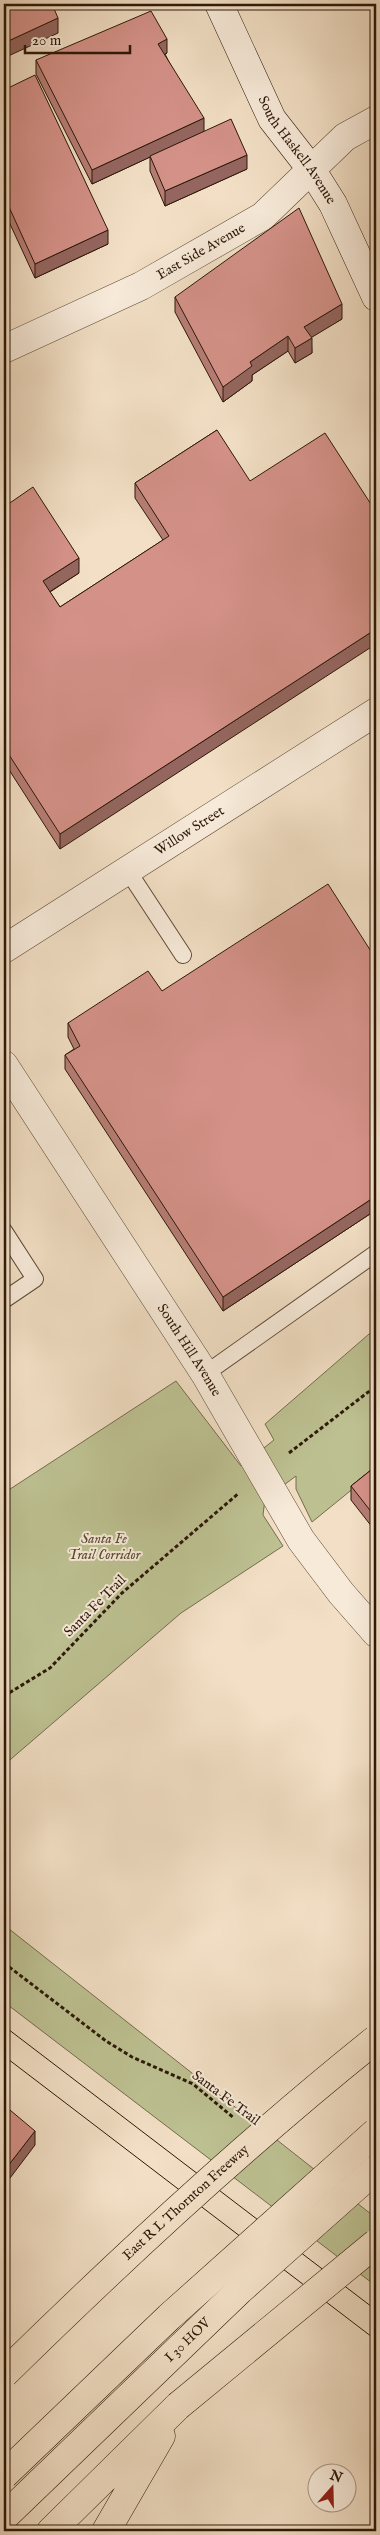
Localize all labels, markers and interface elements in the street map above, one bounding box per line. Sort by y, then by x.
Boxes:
scale bar [25,22,130,54]
text: 20 m [32,31,62,50]
street label: South Haskell Avenue [254,93,340,208]
street label: East Side Avenue [154,219,249,284]
street label: Willow Street [151,802,228,860]
street label: South Hill Avenue [153,1300,225,1400]
park label: Santa Fe Trail Corridor [68,1530,142,1564]
street label: Santa Fe Trail [60,1571,130,1641]
street label: Santa Fe Trail [188,2067,264,2130]
street label: East R L Thornton Freeway [119,2140,253,2264]
street label: I 30 HOV [161,2313,215,2366]
north arrow [308,2462,358,2512]
text: N [326,2466,345,2487]

